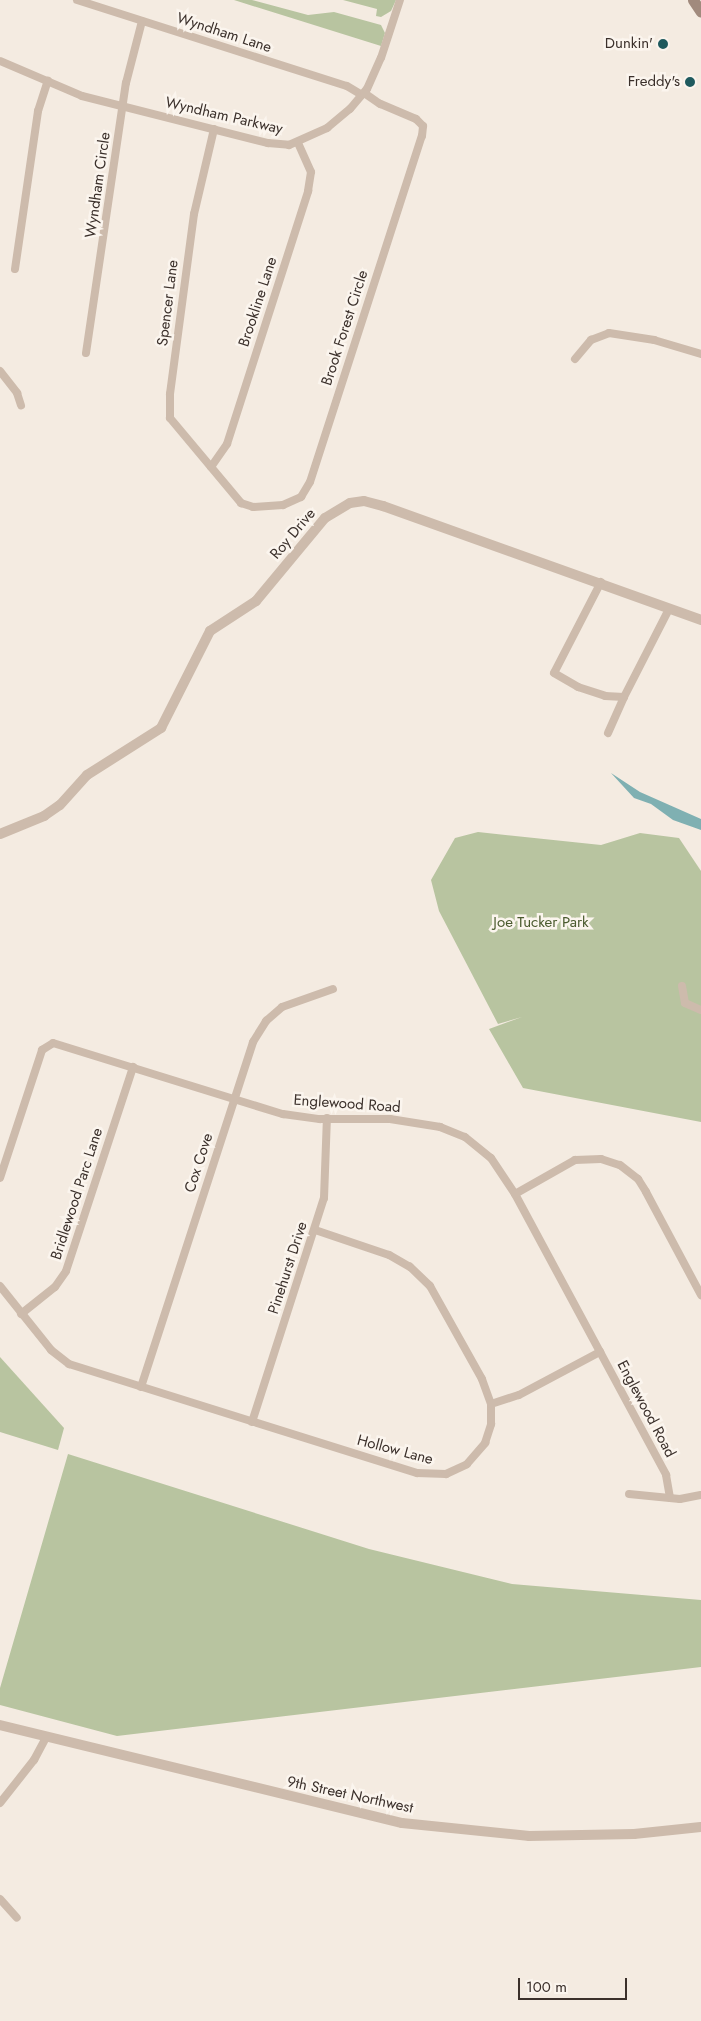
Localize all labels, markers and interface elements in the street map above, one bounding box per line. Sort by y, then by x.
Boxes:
street label: Wyndham Lane [174,9,274,57]
place label: Dunkin' [605,35,653,53]
marker: Dunkin' [657,38,669,50]
place label: Freddy's [628,73,680,91]
marker: Freddy's [684,76,696,88]
street label: Wyndham Parkway [163,94,285,138]
street label: Wyndham Circle [82,131,114,239]
street label: Brookline Lane [235,255,281,349]
street label: Spencer Lane [154,259,182,347]
street label: Brook Forest Circle [318,268,372,388]
street label: Roy Drive [267,505,319,563]
park label: Joe Tucker Park [493,914,589,932]
street label: Englewood Road [293,1091,401,1117]
street label: Bridlewood Parc Lane [47,1126,107,1262]
street label: Cox Cove [181,1131,217,1195]
street label: Pinehurst Drive [265,1220,311,1316]
street label: Englewood Road [613,1357,679,1461]
street label: Hollow Lane [355,1431,435,1469]
street label: 9th Street Northwest [285,1773,415,1817]
scale bar [521,1968,630,2000]
text: 100 m [526,1976,567,1998]

